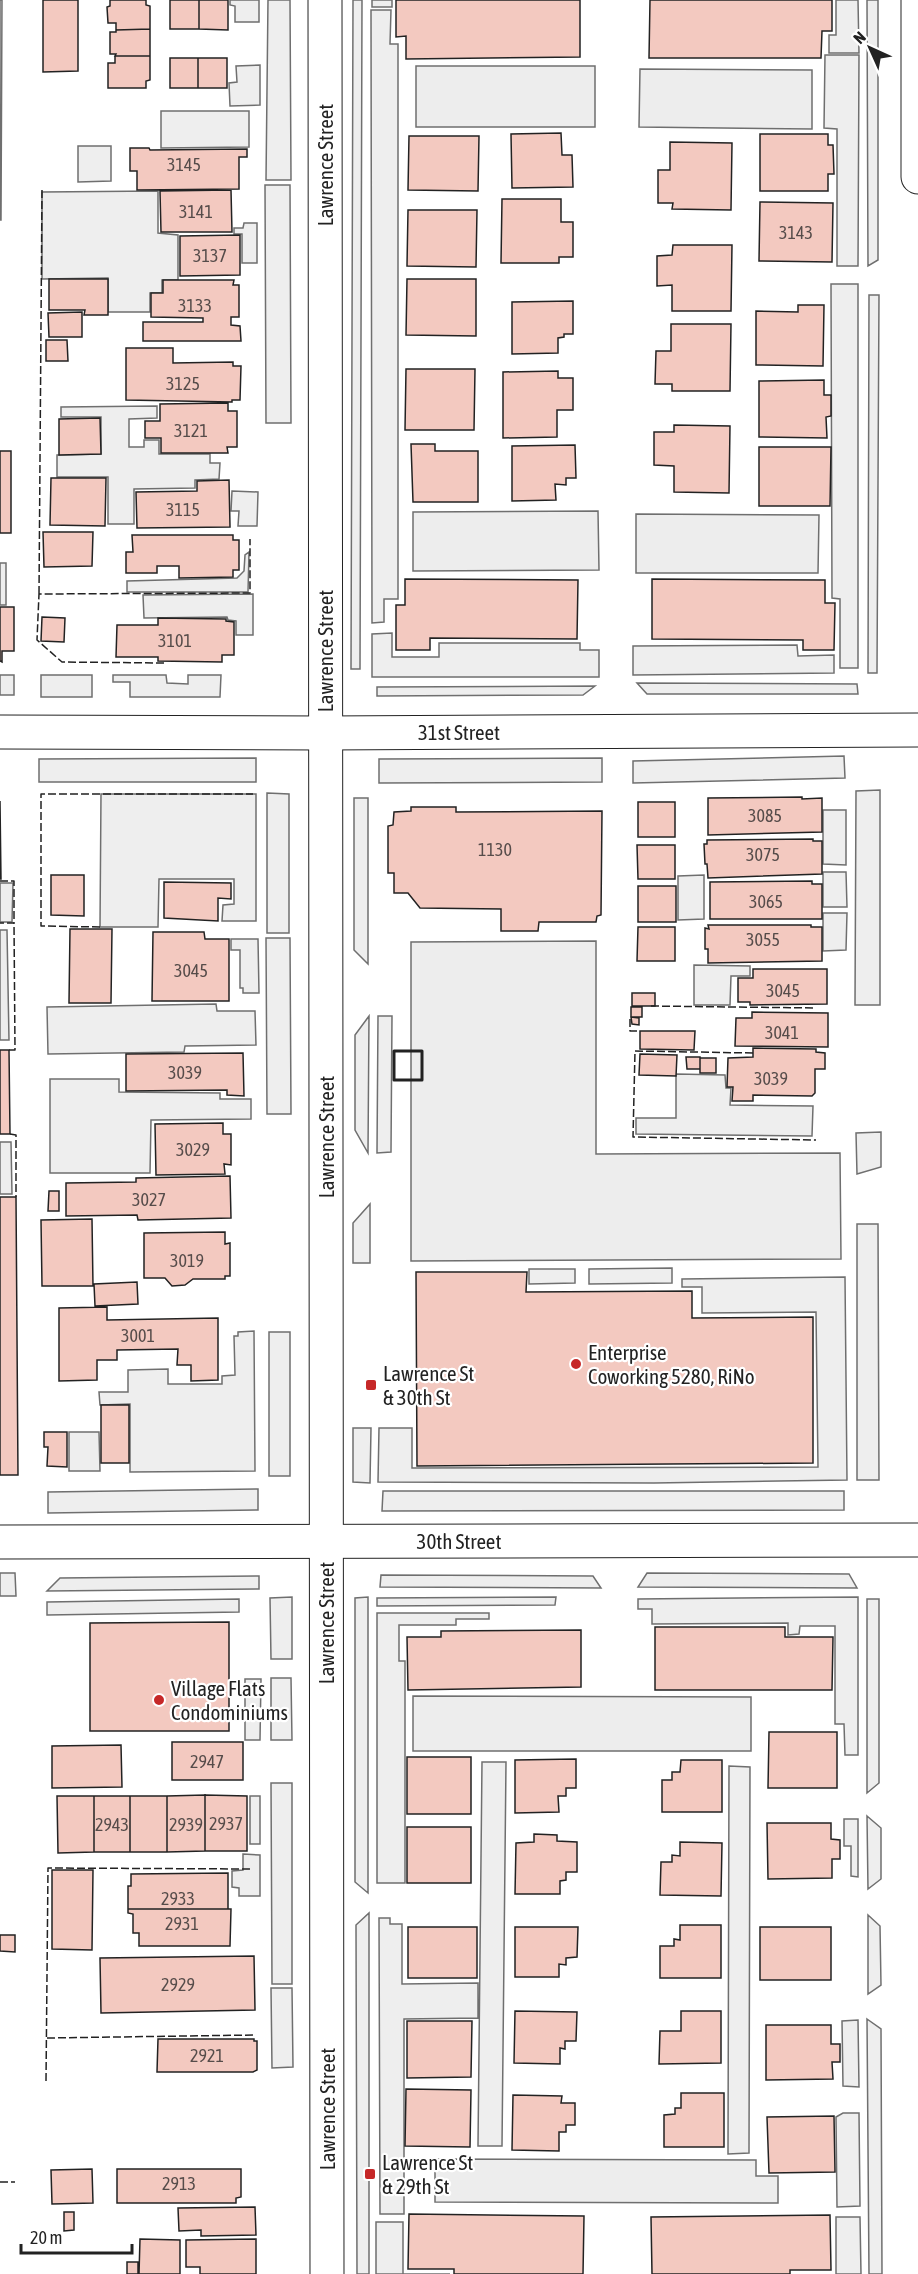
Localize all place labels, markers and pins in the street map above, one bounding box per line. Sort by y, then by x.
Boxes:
place label: Enterprise Coworking 5280, RiNo [588,1340,755,1388]
marker: Enterprise Coworking 5280, RiNo [569,1357,583,1371]
place label: Lawrence St & 30th St [383,1361,474,1409]
marker: Lawrence St & 30th St [364,1378,378,1392]
place label: Village Flats Condominiums [171,1676,288,1724]
marker: Village Flats Condominiums [152,1693,166,1707]
place label: Lawrence St & 29th St [382,2150,473,2198]
marker: Lawrence St & 29th St [363,2167,377,2181]

